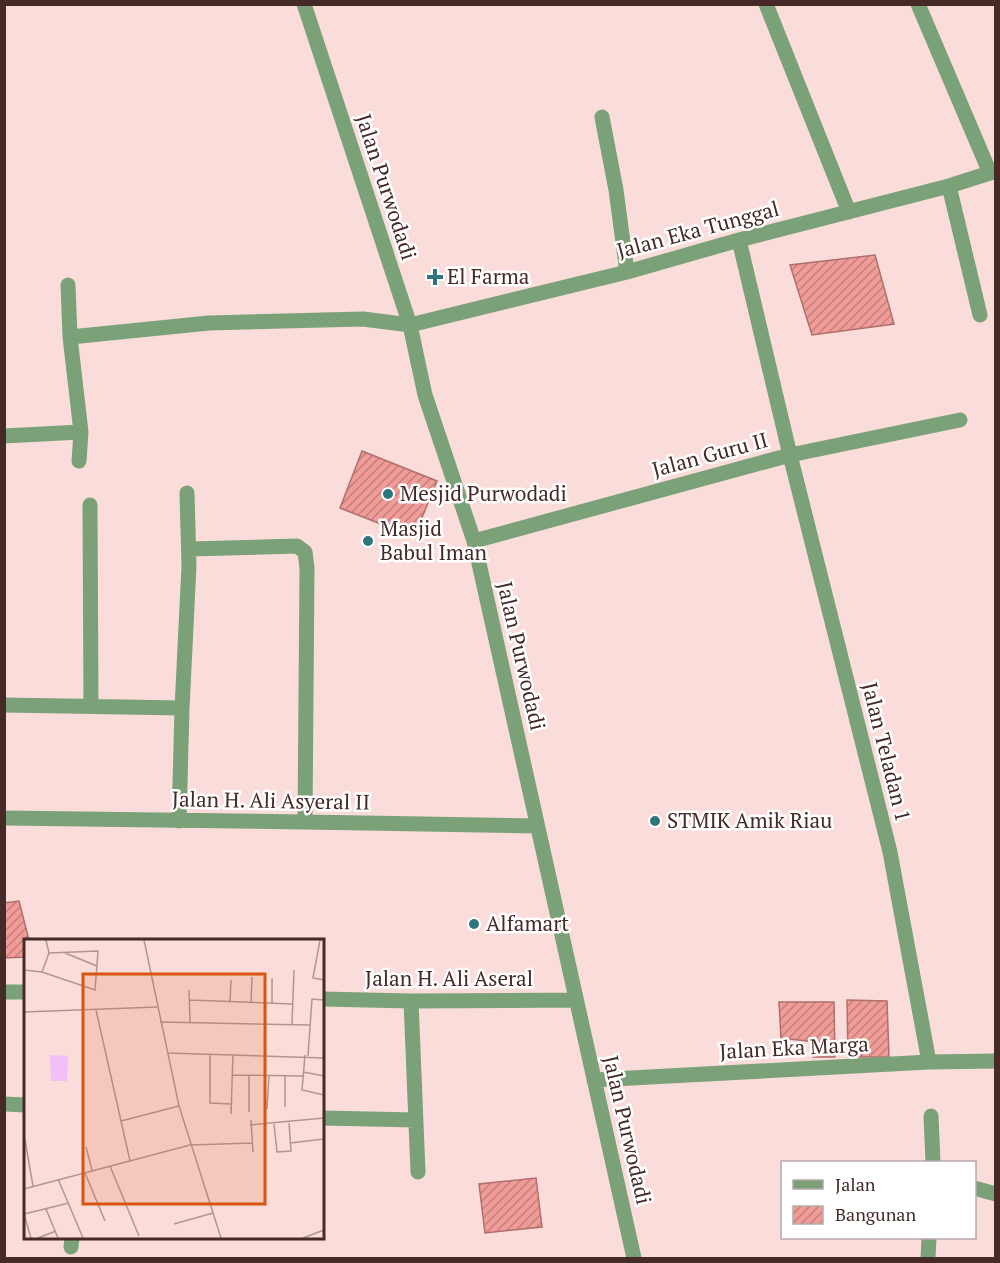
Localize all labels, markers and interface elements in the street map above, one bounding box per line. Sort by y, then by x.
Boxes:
street label: Jalan Purwodadi [350,110,424,263]
street label: Jalan Eka Tunggal [613,194,782,264]
place label: El Farma [447,262,530,290]
marker: El Farma [428,270,442,284]
street label: Jalan Guru II [649,425,771,483]
place label: Mesjid Purwodadi [400,479,567,507]
marker: Mesjid Purwodadi [381,487,395,501]
place label: Masjid Babul Iman [380,514,488,566]
marker: Masjid Babul Iman [361,534,375,548]
street label: Jalan Purwodadi [491,579,553,733]
street label: Jalan Teladan 1 [856,679,918,824]
street label: Jalan H. Ali Asyeral II [172,784,370,816]
place label: STMIK Amik Riau [667,806,832,834]
marker: STMIK Amik Riau [648,814,662,828]
place label: Alfamart [486,909,569,937]
marker: Alfamart [467,917,481,931]
inset map [24,939,324,1239]
street label: Jalan H. Ali Aseral [365,964,533,992]
street label: Jalan Eka Marga [719,1029,870,1065]
street label: Jalan Purwodadi [597,1053,659,1207]
legend [781,1161,976,1239]
text: Jalan [835,1172,876,1196]
text: Bangunan [835,1202,916,1226]

